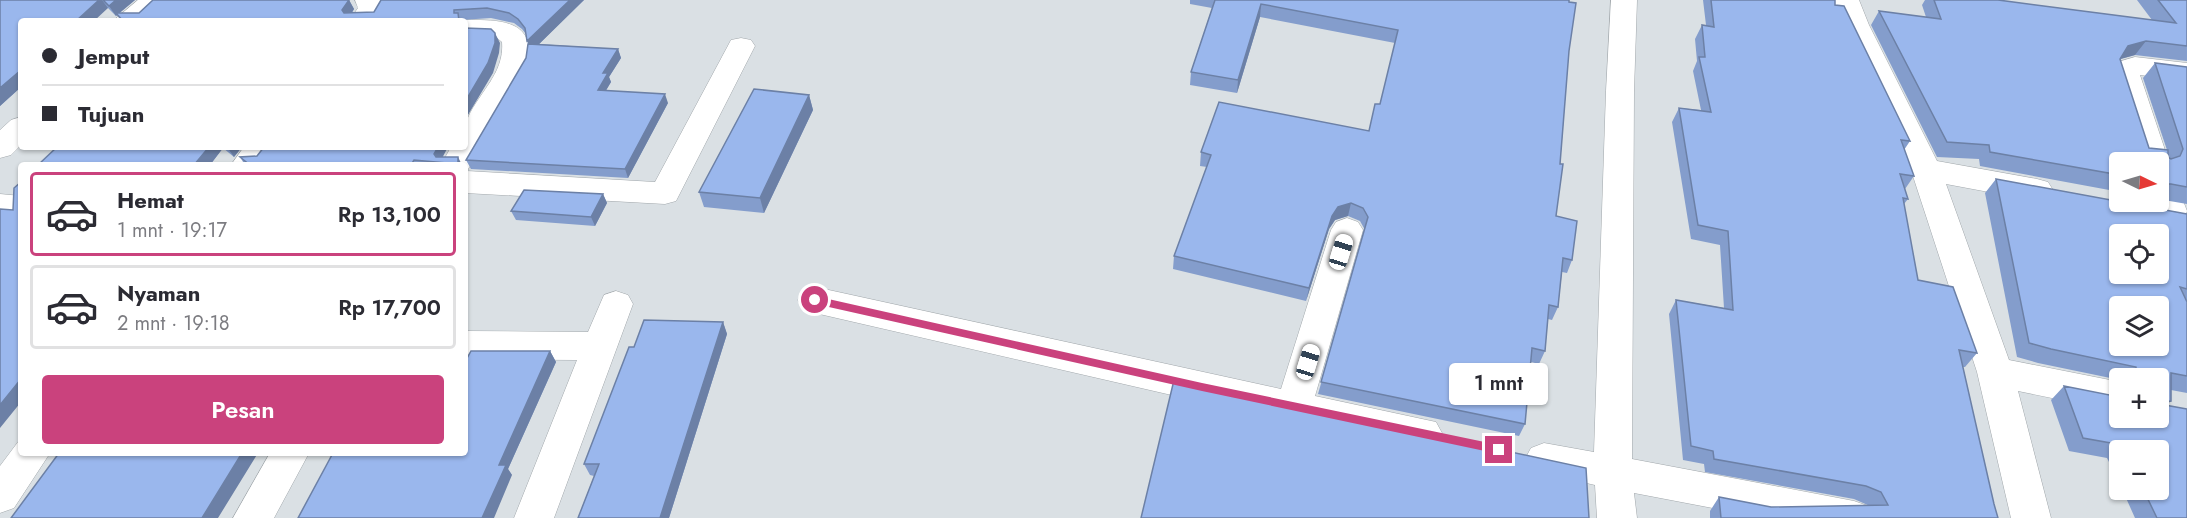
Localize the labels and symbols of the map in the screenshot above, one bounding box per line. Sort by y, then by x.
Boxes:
north arrow [2109,152,2169,212]
car [1327,232,1355,272]
route start [801,286,828,313]
car [1294,342,1322,382]
callout: 1 mnt [1450,363,1549,405]
route end [1485,436,1512,463]

